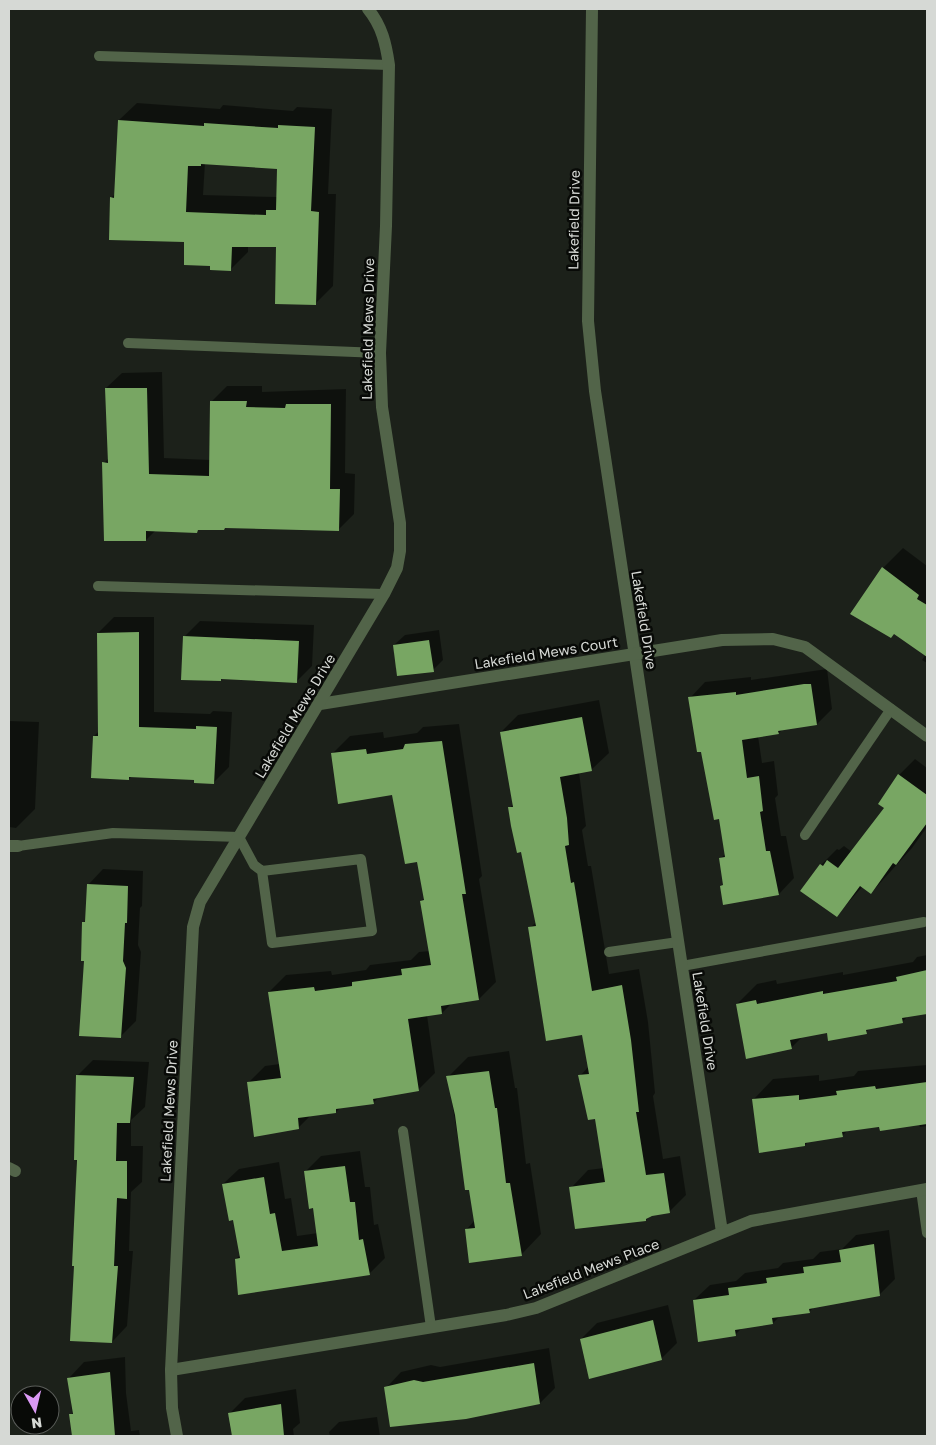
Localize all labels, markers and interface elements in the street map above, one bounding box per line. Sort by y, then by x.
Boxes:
street label: Lakefield Drive [564,170,583,270]
street label: Lakefield Mews Drive [358,258,377,400]
street label: Lakefield Drive [628,569,661,671]
street label: Lakefield Mews Court [473,633,619,672]
street label: Lakefield Mews Drive [251,650,338,781]
street label: Lakefield Drive [689,970,722,1072]
street label: Lakefield Mews Drive [156,1040,181,1182]
street label: Lakefield Mews Place [520,1235,661,1302]
north arrow [10,1385,60,1435]
text: N [30,1414,43,1433]

